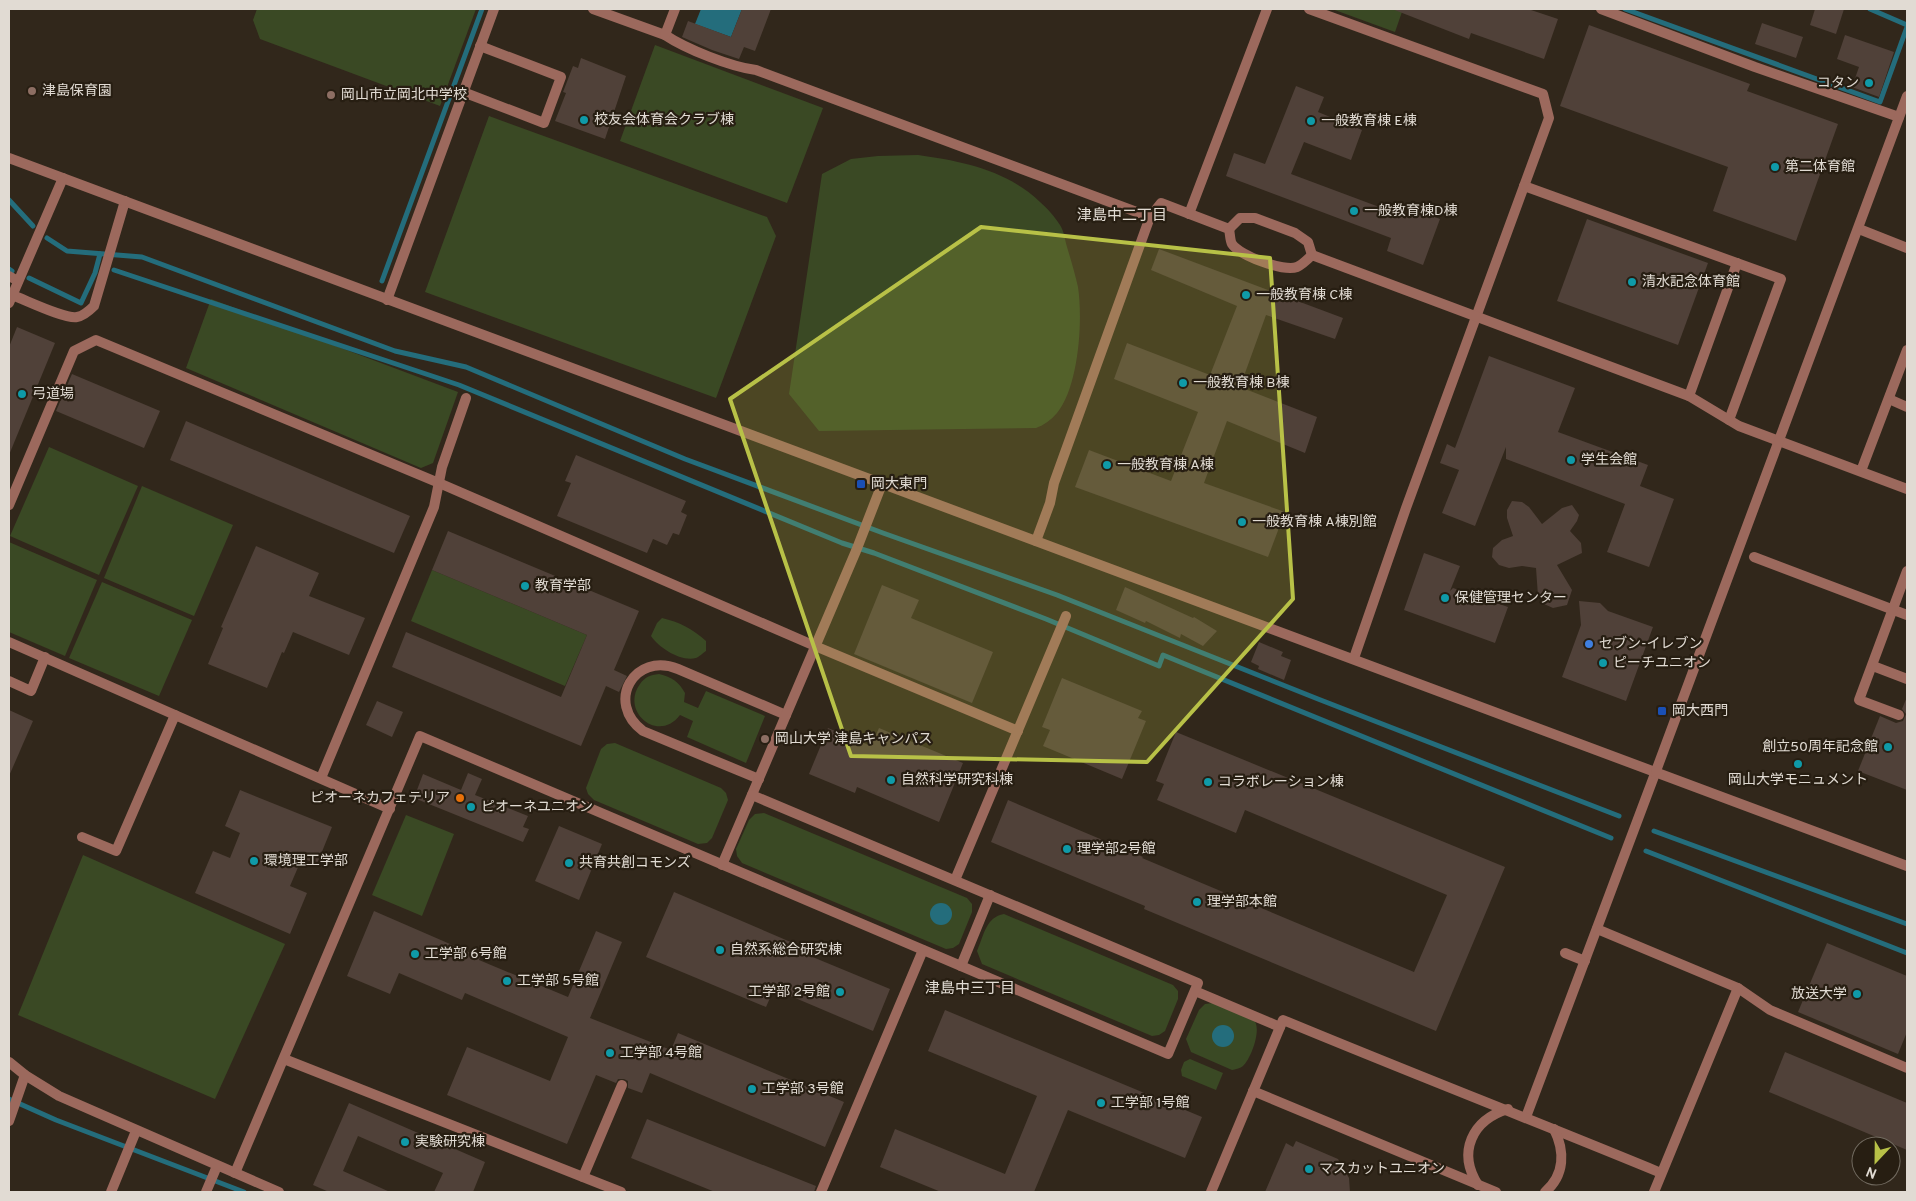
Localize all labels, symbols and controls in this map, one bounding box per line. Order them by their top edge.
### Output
place label: コタン [1817,75,1859,92]
marker: コタン [1863,77,1875,89]
place label: 津島保育園 [42,83,112,100]
marker: 津島保育園 [26,85,38,97]
place label: 岡山市立岡北中学校 [341,86,467,104]
marker: 岡山市立岡北中学校 [325,89,337,101]
place label: 校友会体育会クラブ棟 [594,111,734,129]
place label: 一般教育棟 E棟 [1321,112,1417,130]
marker: 校友会体育会クラブ棟 [578,114,590,126]
marker: 一般教育棟 E棟 [1305,115,1317,127]
place label: 第二体育館 [1785,158,1855,176]
marker: 第二体育館 [1769,161,1781,173]
place label: 一般教育棟D棟 [1364,202,1458,220]
marker: 一般教育棟D棟 [1348,205,1360,217]
district label: 津島中二丁目 [1077,207,1167,226]
place label: 清水記念体育館 [1642,274,1740,291]
marker: 清水記念体育館 [1626,276,1638,288]
place label: 一般教育棟 C棟 [1256,286,1352,304]
marker: 一般教育棟 C棟 [1240,289,1252,301]
place label: 一般教育棟 B棟 [1193,374,1289,392]
marker: 一般教育棟 B棟 [1177,377,1189,389]
place label: 弓道場 [32,386,74,403]
marker: 弓道場 [16,388,28,400]
place label: 学生会館 [1581,452,1637,469]
marker: 学生会館 [1565,454,1577,466]
place label: 一般教育棟 A棟 [1117,456,1214,474]
marker: 一般教育棟 A棟 [1101,459,1113,471]
place label: 岡大東門 [871,476,927,493]
marker: 岡大東門 [855,478,867,490]
place label: 一般教育棟 A棟別館 [1252,513,1377,531]
marker: 一般教育棟 A棟別館 [1236,516,1248,528]
place label: 教育学部 [535,578,591,595]
marker: 教育学部 [519,580,531,592]
place label: 保健管理センター [1455,589,1567,607]
marker: 保健管理センター [1439,592,1451,604]
place label: セブン-イレブン [1599,635,1703,653]
marker: セブン-イレブン [1583,638,1595,650]
place label: ピーチユニオン [1613,655,1711,672]
marker: ピーチユニオン [1597,657,1609,669]
place label: 岡大西門 [1672,703,1728,720]
marker: 岡大西門 [1656,705,1668,717]
place label: 岡山大学 津島キャンパス [775,731,932,748]
marker: 岡山大学 津島キャンパス [759,733,771,745]
place label: 創立50周年記念館 [1762,739,1878,756]
marker: 創立50周年記念館 [1882,741,1894,753]
marker: 岡山大学モニュメント [1792,758,1804,770]
place label: 自然科学研究科棟 [901,771,1013,789]
place label: 岡山大学モニュメント [1728,772,1868,789]
place label: コラボレーション棟 [1218,773,1344,791]
marker: 自然科学研究科棟 [885,774,897,786]
marker: コラボレーション棟 [1202,776,1214,788]
place label: ピオーネカフェテリア [310,790,450,807]
marker: ピオーネカフェテリア [454,792,466,804]
place label: ピオーネユニオン [481,799,593,816]
marker: ピオーネユニオン [465,801,477,813]
place label: 理学部2号館 [1077,841,1156,858]
marker: 理学部2号館 [1061,843,1073,855]
place label: 環境理工学部 [264,853,348,870]
place label: 共育共創コモンズ [579,854,691,872]
marker: 環境理工学部 [248,855,260,867]
marker: 共育共創コモンズ [563,857,575,869]
place label: 理学部本館 [1207,894,1277,911]
marker: 理学部本館 [1191,896,1203,908]
place label: 自然系総合研究棟 [730,941,842,959]
marker: 自然系総合研究棟 [714,944,726,956]
place label: 工学部 6号館 [425,946,507,963]
marker: 工学部 6号館 [409,948,421,960]
place label: 工学部 5号館 [517,973,599,990]
marker: 工学部 5号館 [501,975,513,987]
district label: 津島中三丁目 [925,980,1015,999]
place label: 工学部 2号館 [748,984,830,1001]
place label: 放送大学 [1791,985,1847,1003]
marker: 工学部 2号館 [834,986,846,998]
marker: 放送大学 [1851,988,1863,1000]
place label: 工学部 4号館 [620,1045,702,1062]
marker: 工学部 4号館 [604,1047,616,1059]
place label: 工学部 3号館 [762,1081,844,1098]
marker: 工学部 3号館 [746,1083,758,1095]
place label: 工学部 1号館 [1111,1095,1190,1112]
marker: 工学部 1号館 [1095,1097,1107,1109]
place label: 実験研究棟 [415,1133,485,1151]
marker: 実験研究棟 [399,1136,411,1148]
north arrow [1851,1136,1901,1186]
place label: マスカットユニオン [1319,1161,1445,1178]
text: N [1864,1162,1880,1181]
marker: マスカットユニオン [1303,1163,1315,1175]

